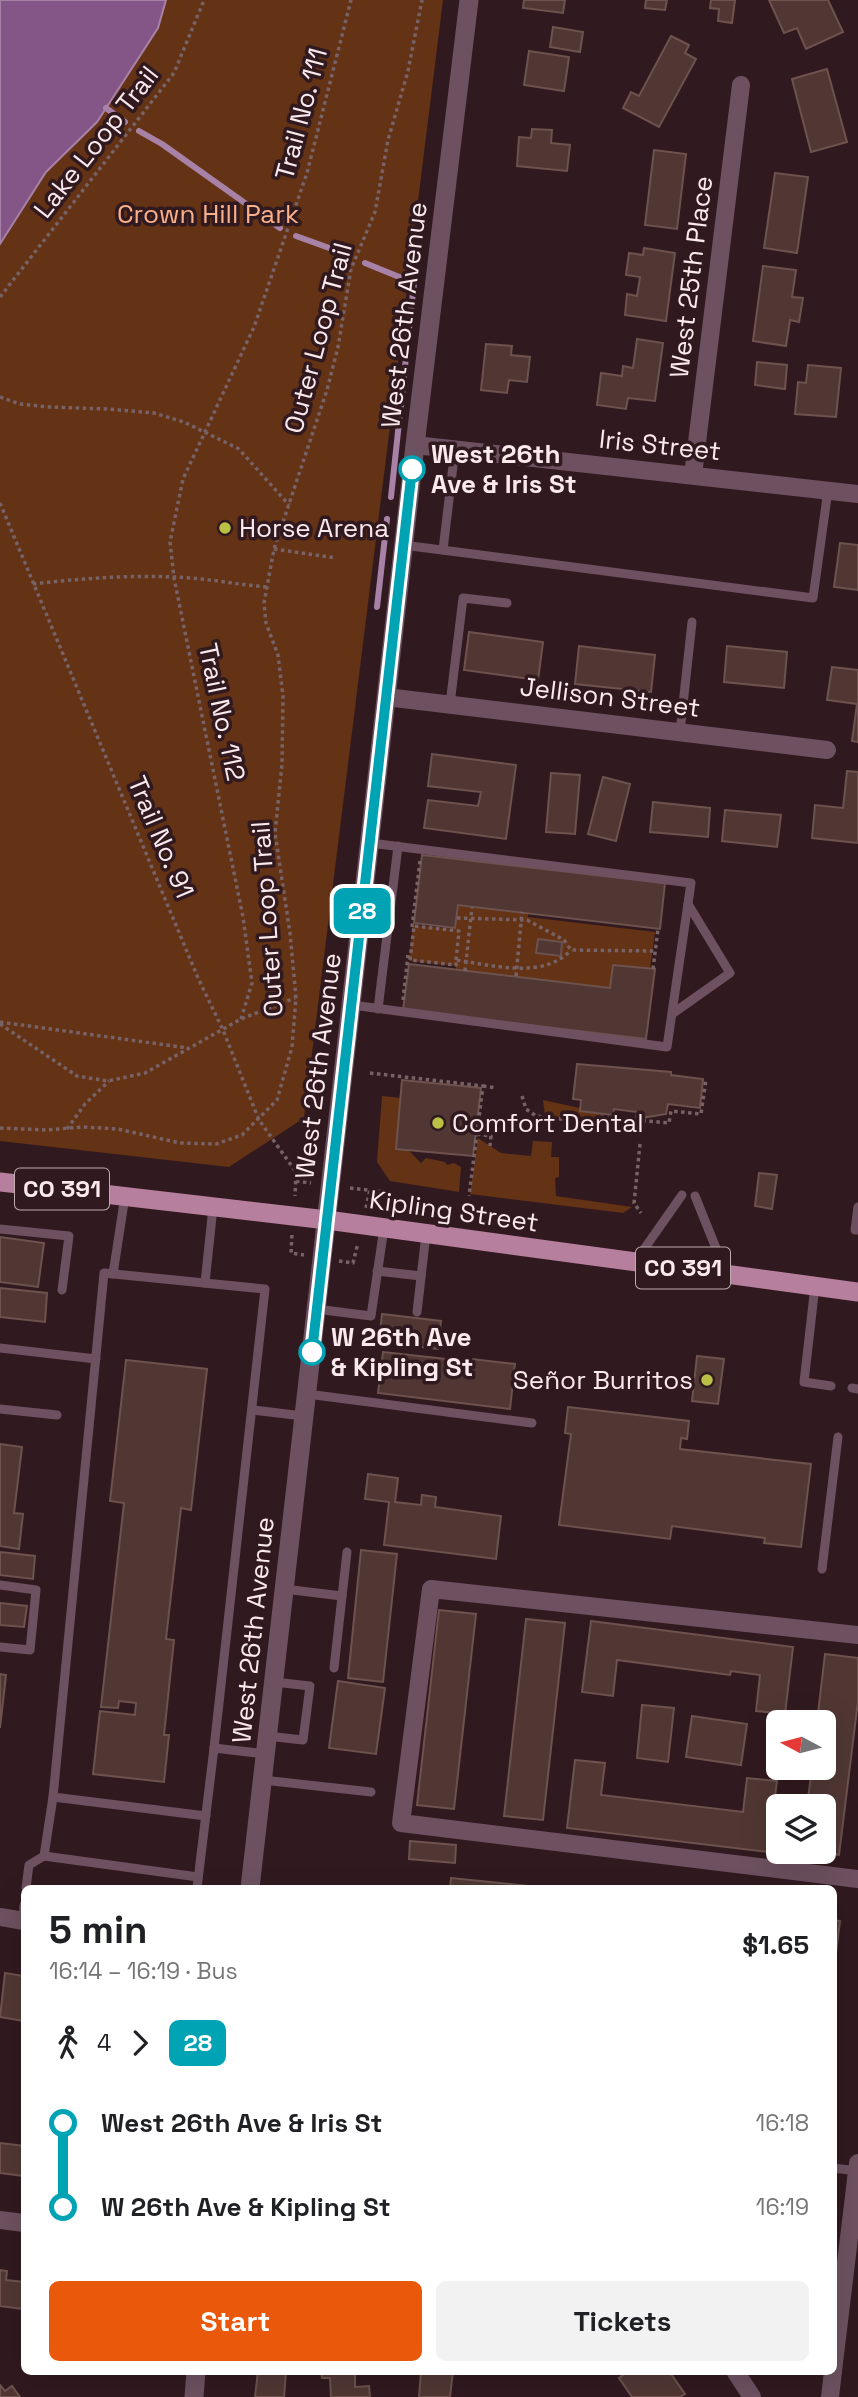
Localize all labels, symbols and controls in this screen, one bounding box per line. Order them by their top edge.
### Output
street label: Trail No. 111 [267,44,335,184]
street label: Lake Loop Trail [26,59,166,225]
street label: West 25th Place [662,174,720,380]
park label: Crown Hill Park [117,197,299,231]
street label: West 26th Avenue [373,200,435,430]
street label: Outer Loop Trail [276,239,360,437]
street label: Iris Street [597,422,723,468]
place label: West 26th Ave & Iris St [431,437,577,501]
marker: West 26th Ave & Iris St [399,456,425,482]
place label: Horse Arena [239,511,389,545]
marker: Horse Arena [217,520,233,536]
street label: Trail No. 112 [191,640,253,784]
street label: Jellison Street [518,669,702,725]
street label: Trail No. 91 [120,771,202,903]
street label: Outer Loop Trail [243,820,291,1018]
line badge: 28 [330,888,394,934]
text: 28 [348,895,376,926]
street label: West 26th Avenue [287,951,349,1181]
place label: Comfort Dental [452,1106,644,1140]
marker: Comfort Dental [430,1115,446,1131]
road number: CO 391 [15,1168,109,1210]
street label: Kipling Street [367,1182,541,1240]
road number: CO 391 [636,1248,730,1288]
place label: W 26th Ave & Kipling St [331,1320,473,1384]
marker: W 26th Ave & Kipling St [299,1339,325,1365]
place label: Señor Burritos [513,1363,693,1397]
marker: Señor Burritos [699,1372,715,1388]
street label: West 26th Avenue [224,1515,282,1745]
north arrow [766,1710,836,1780]
map controls [766,1710,836,1864]
button: layers [766,1794,836,1864]
text: 5 min [49,1906,147,1954]
text: $1.65 [742,1928,809,1962]
text: 16:14 – 16:19 · Bus [49,1956,238,1986]
icon: walk [49,2024,87,2062]
icon: forward [121,2024,159,2062]
text: 28 [183,2027,212,2058]
text: 4 [97,2028,111,2058]
text: West 26th Ave & Iris St [101,2106,382,2140]
text: 16:18 [756,2108,809,2138]
text: W 26th Ave & Kipling St [101,2190,391,2224]
text: 16:19 [756,2192,809,2222]
button: Start [49,2281,422,2361]
button: Tickets [436,2281,809,2361]

